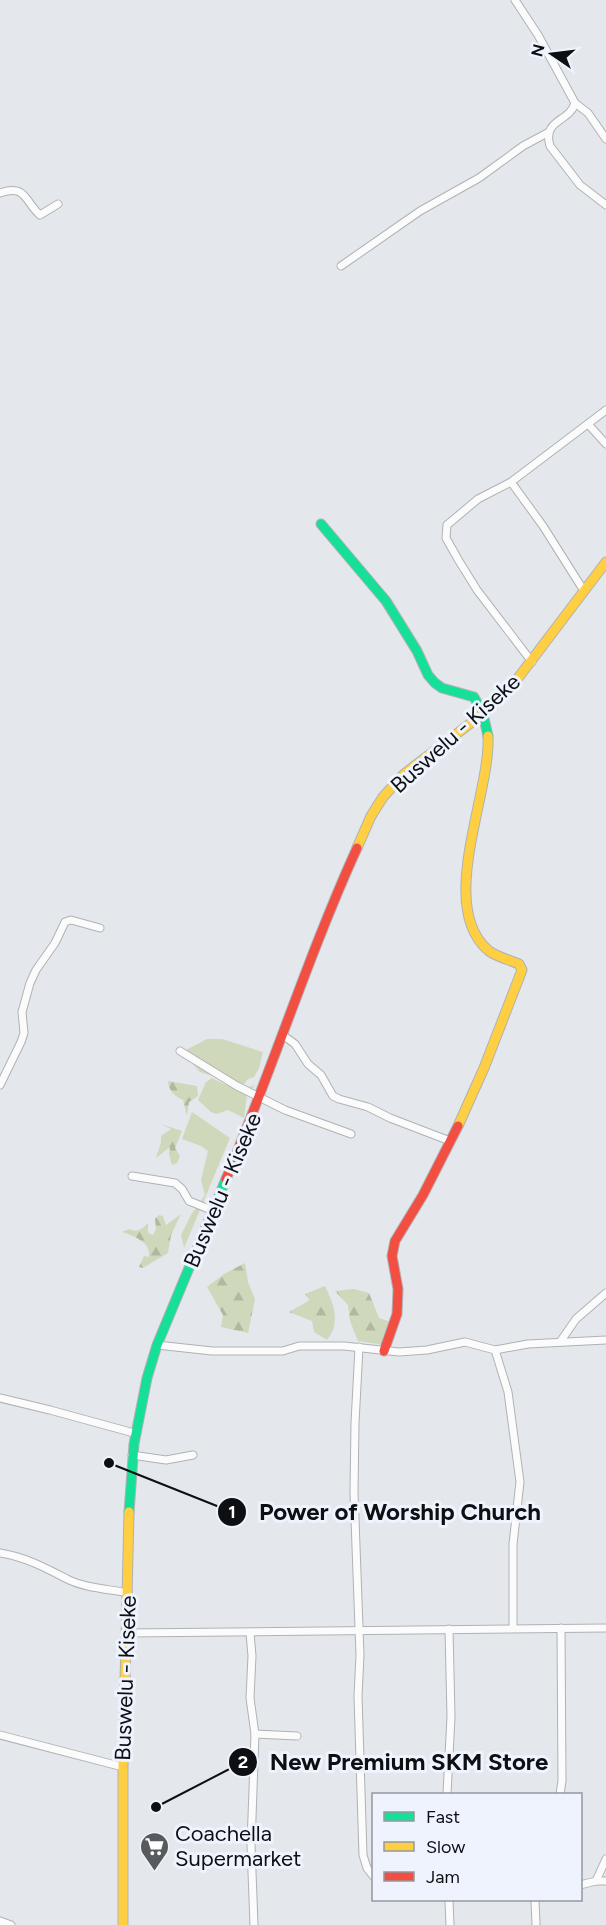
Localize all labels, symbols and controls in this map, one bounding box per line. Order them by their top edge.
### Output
north arrow [522,24,582,84]
text: N [527,42,549,59]
street label: Buswelu - Kiseke [385,668,526,799]
street label: Buswelu - Kiseke [178,1109,267,1272]
callout: Power of Worship Church [217,1491,553,1533]
text: Power of Worship Church [259,1497,541,1526]
text: 1 [228,1501,236,1523]
street label: Buswelu - Kiseke [109,1595,142,1761]
callout: New Premium SKM Store [228,1741,560,1783]
text: New Premium SKM Store [270,1747,548,1776]
text: 2 [238,1751,248,1773]
legend [372,1793,582,1901]
text: Fast [426,1806,460,1828]
place label: Coachella Supermarket [175,1820,301,1872]
supermarket icon: Coachella Supermarket [138,1830,170,1872]
text: Slow [426,1836,465,1858]
text: Jam [426,1866,460,1888]

